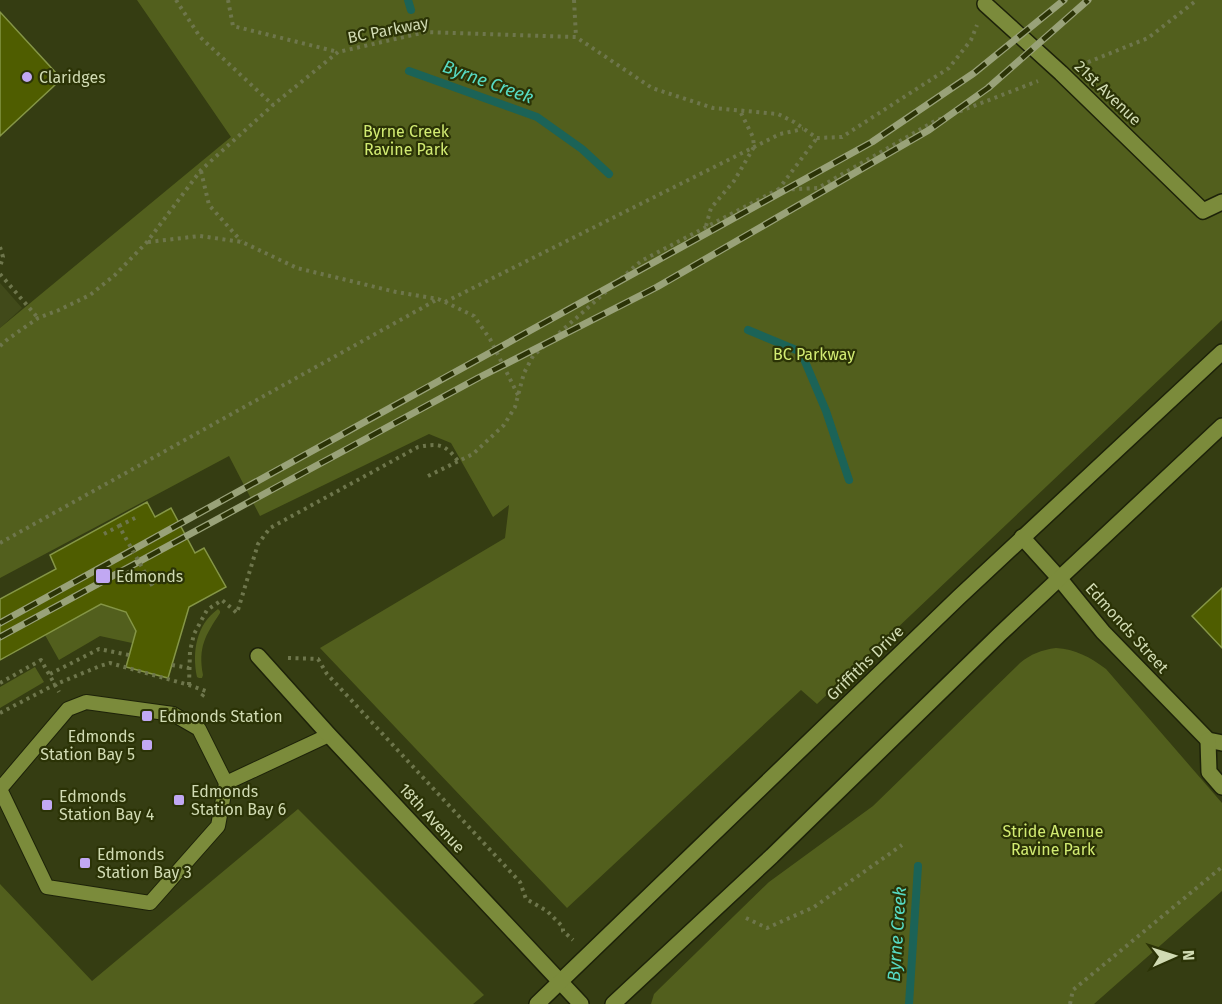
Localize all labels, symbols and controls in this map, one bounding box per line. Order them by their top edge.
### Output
street label: BC Parkway [346,13,430,47]
water label: Byrne Creek [439,55,537,109]
street label: 21st Avenue [1071,57,1145,129]
place label: Claridges [39,68,106,87]
marker: Claridges [20,70,34,84]
park label: Byrne Creek Ravine Park [363,122,450,159]
park label: BC Parkway [773,345,855,364]
marker: Edmonds [94,567,112,585]
place label: Edmonds [116,567,183,586]
street label: Edmonds Street [1081,579,1173,677]
street label: Griffiths Drive [823,622,907,704]
place label: Edmonds Station [159,707,283,726]
marker: Edmonds Station [140,709,154,723]
place label: Edmonds Station Bay 5 [40,727,135,764]
marker: Edmonds Station Bay 5 [140,738,154,752]
street label: 18th Avenue [395,779,469,857]
place label: Edmonds Station Bay 6 [191,782,286,819]
place label: Edmonds Station Bay 4 [59,787,155,824]
marker: Edmonds Station Bay 6 [172,793,186,807]
marker: Edmonds Station Bay 4 [40,798,54,812]
park label: Stride Avenue Ravine Park [1003,822,1103,859]
place label: Edmonds Station Bay 3 [97,845,192,882]
marker: Edmonds Station Bay 3 [78,856,92,870]
water label: Byrne Creek [883,886,911,982]
north arrow [1144,926,1204,986]
text: N [1179,949,1198,961]

